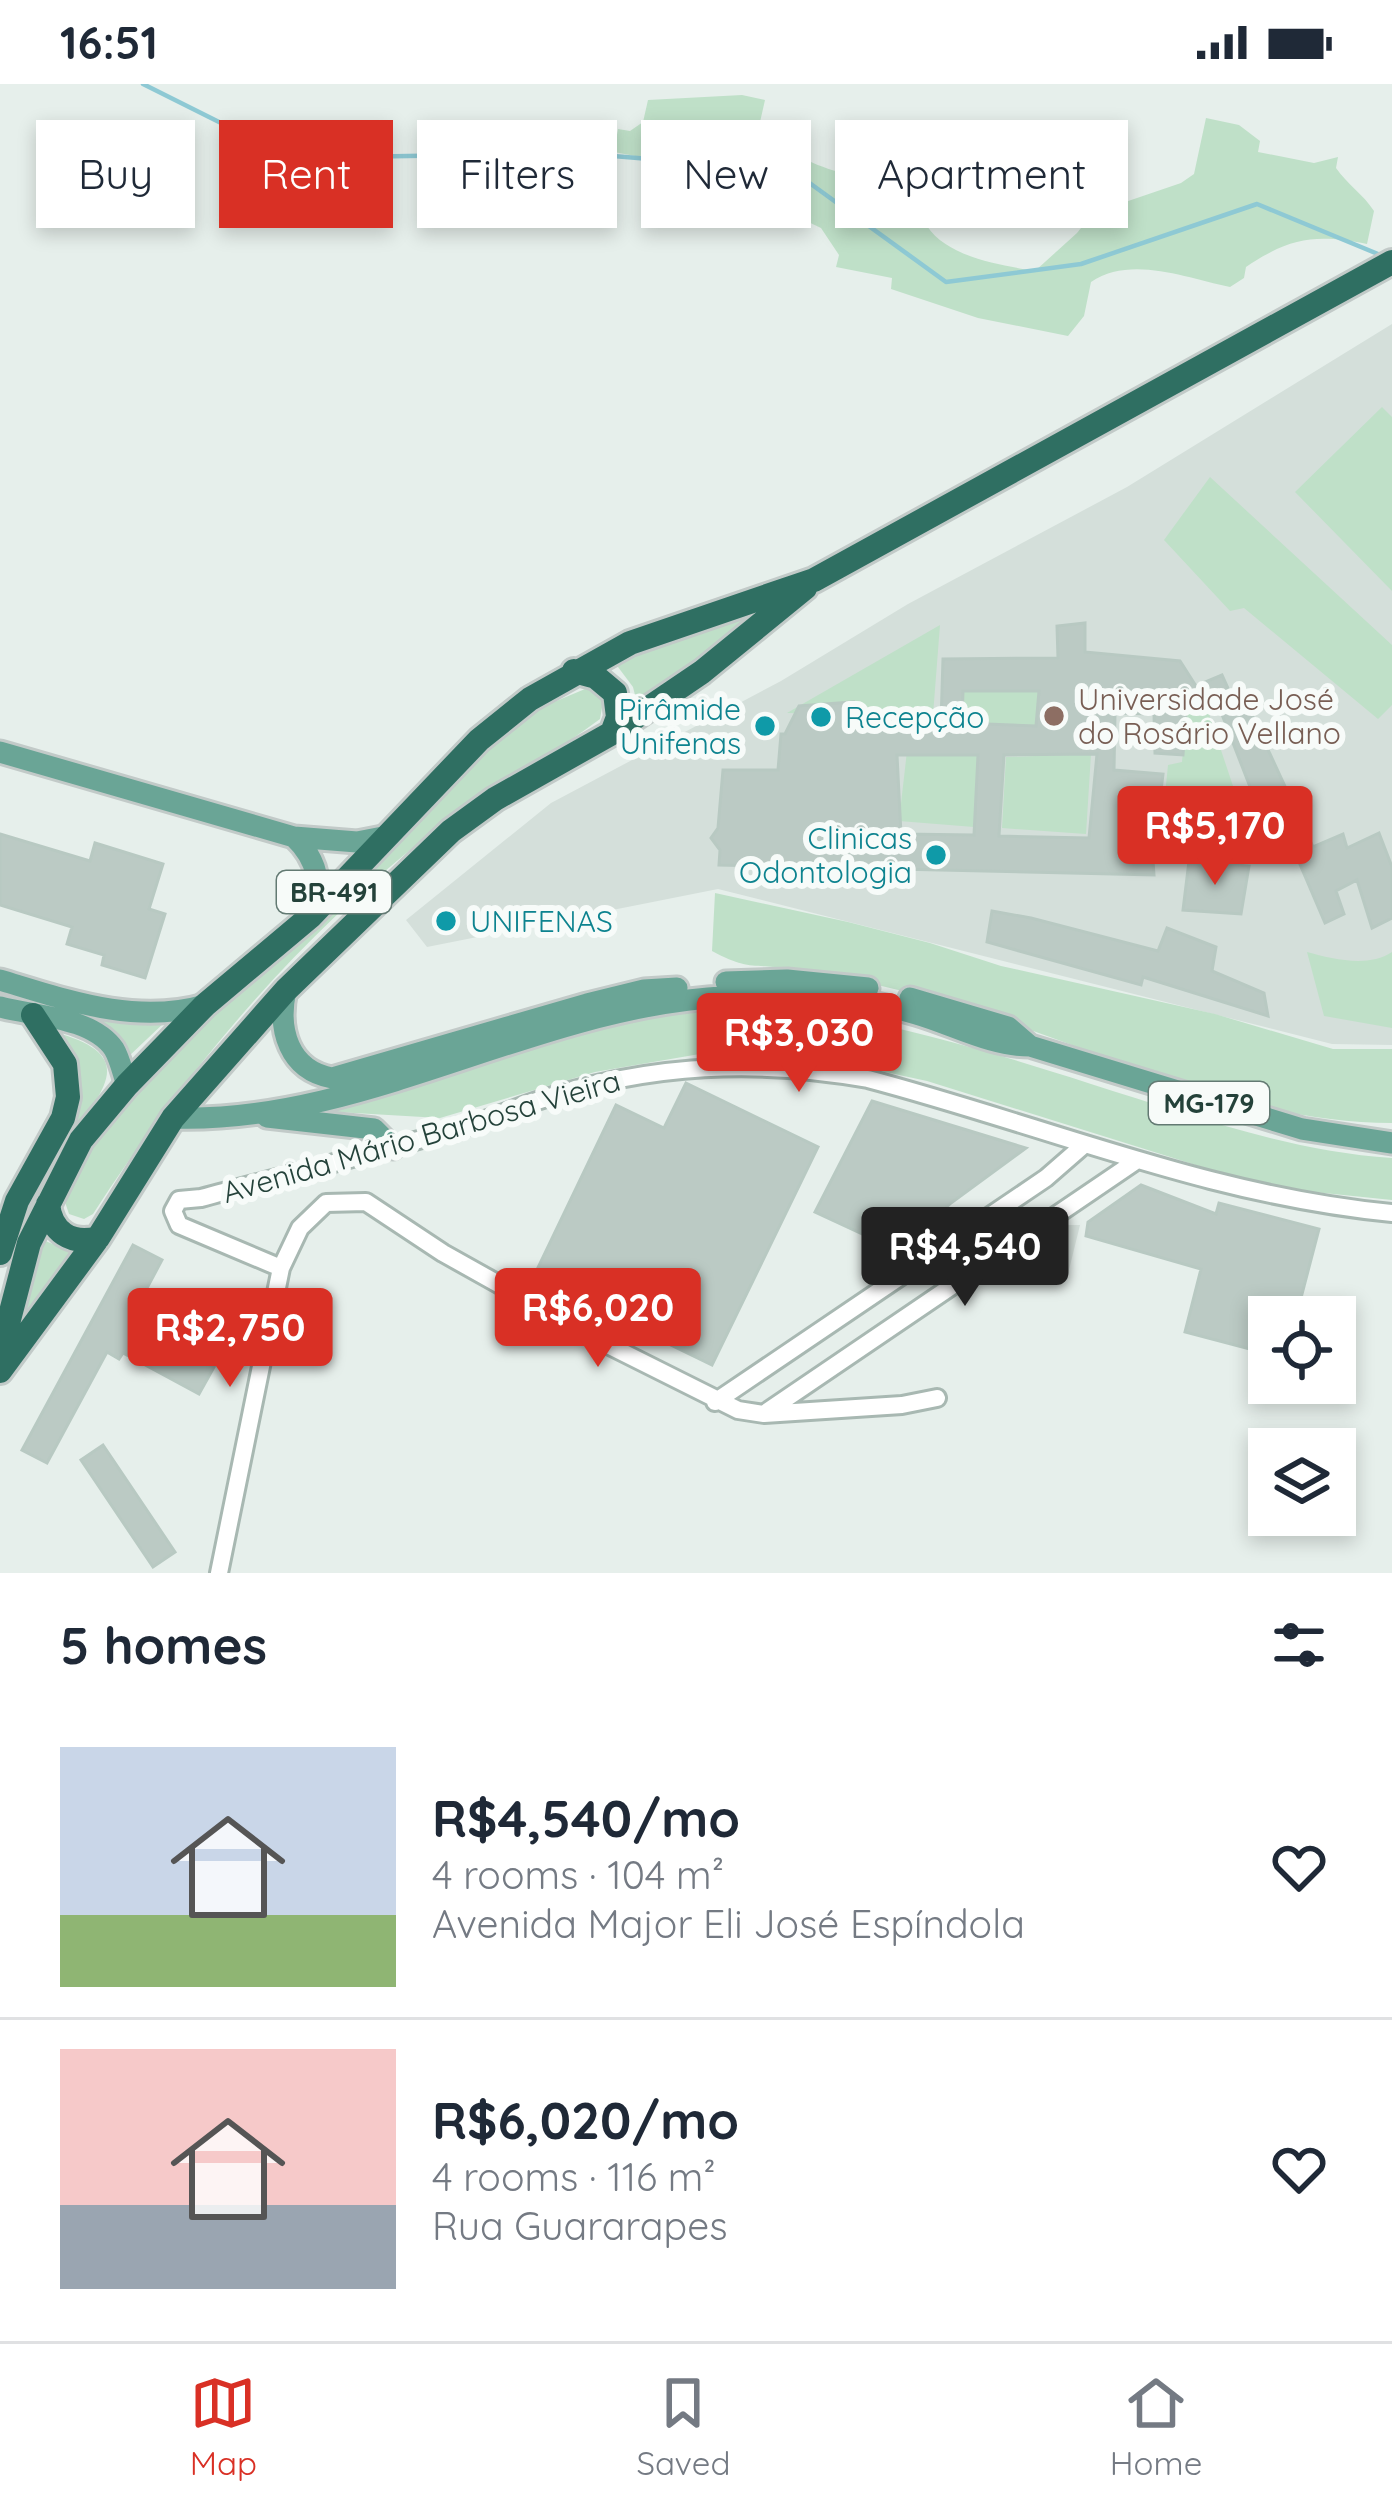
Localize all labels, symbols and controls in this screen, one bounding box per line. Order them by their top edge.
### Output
text: 16:51 [60,14,158,70]
chip: Buy [36,120,195,228]
chip: Rent [219,120,393,228]
chip: Filters [417,120,617,228]
chip: New [641,120,811,228]
chip: Apartment [835,120,1128,228]
place label: Universidade José do Rosário Vellano [1078,680,1341,752]
place label: Pirâmide Unifenas [618,690,741,762]
place label: Recepção [845,698,984,736]
marker: Universidade José do Rosário Vellano [1041,703,1067,729]
marker: Recepção [808,704,834,730]
marker: Pirâmide Unifenas [752,713,778,739]
pin: R$5,170 [1104,786,1326,888]
text: R$5,170 [1144,800,1286,849]
place label: Clinicas Odontologia [739,819,912,891]
marker: Clinicas Odontologia [923,842,949,868]
road number: BR-491 [277,871,391,913]
place label: UNIFENAS [470,902,613,940]
marker: UNIFENAS [433,908,459,934]
pin: R$3,030 [688,993,910,1095]
text: R$3,030 [724,1007,874,1056]
street label: Avenida Mário Barbosa Vieira [218,1061,624,1211]
road number: MG-179 [1149,1082,1269,1124]
pin: R$4,540 [854,1207,1076,1309]
text: R$4,540 [888,1221,1042,1270]
pin: R$6,020 [487,1268,709,1370]
text: R$6,020 [522,1282,674,1331]
pin: R$2,750 [119,1288,341,1390]
map controls [1248,1296,1356,1536]
button: locate [1248,1296,1356,1404]
text: R$2,750 [155,1302,305,1351]
button: layers [1248,1428,1356,1536]
icon: filters [1266,1612,1332,1678]
text: 5 homes [60,1613,267,1677]
text: R$4,540/mo [432,1786,740,1850]
icon: home [156,1795,300,1939]
icon: heart [1266,1834,1332,1900]
text: 4 rooms · 104 m² [432,1850,724,1899]
text: Avenida Major Eli José Espíndola [432,1899,1025,1948]
text: R$6,020/mo [432,2088,739,2152]
icon: home [156,2097,300,2241]
icon: heart [1266,2136,1332,2202]
text: 4 rooms · 116 m² [432,2152,716,2201]
text: Rua Guararapes [432,2201,727,2250]
tab: Map [190,2370,257,2483]
tab: Saved [636,2370,730,2483]
tab: Home [1110,2370,1202,2483]

